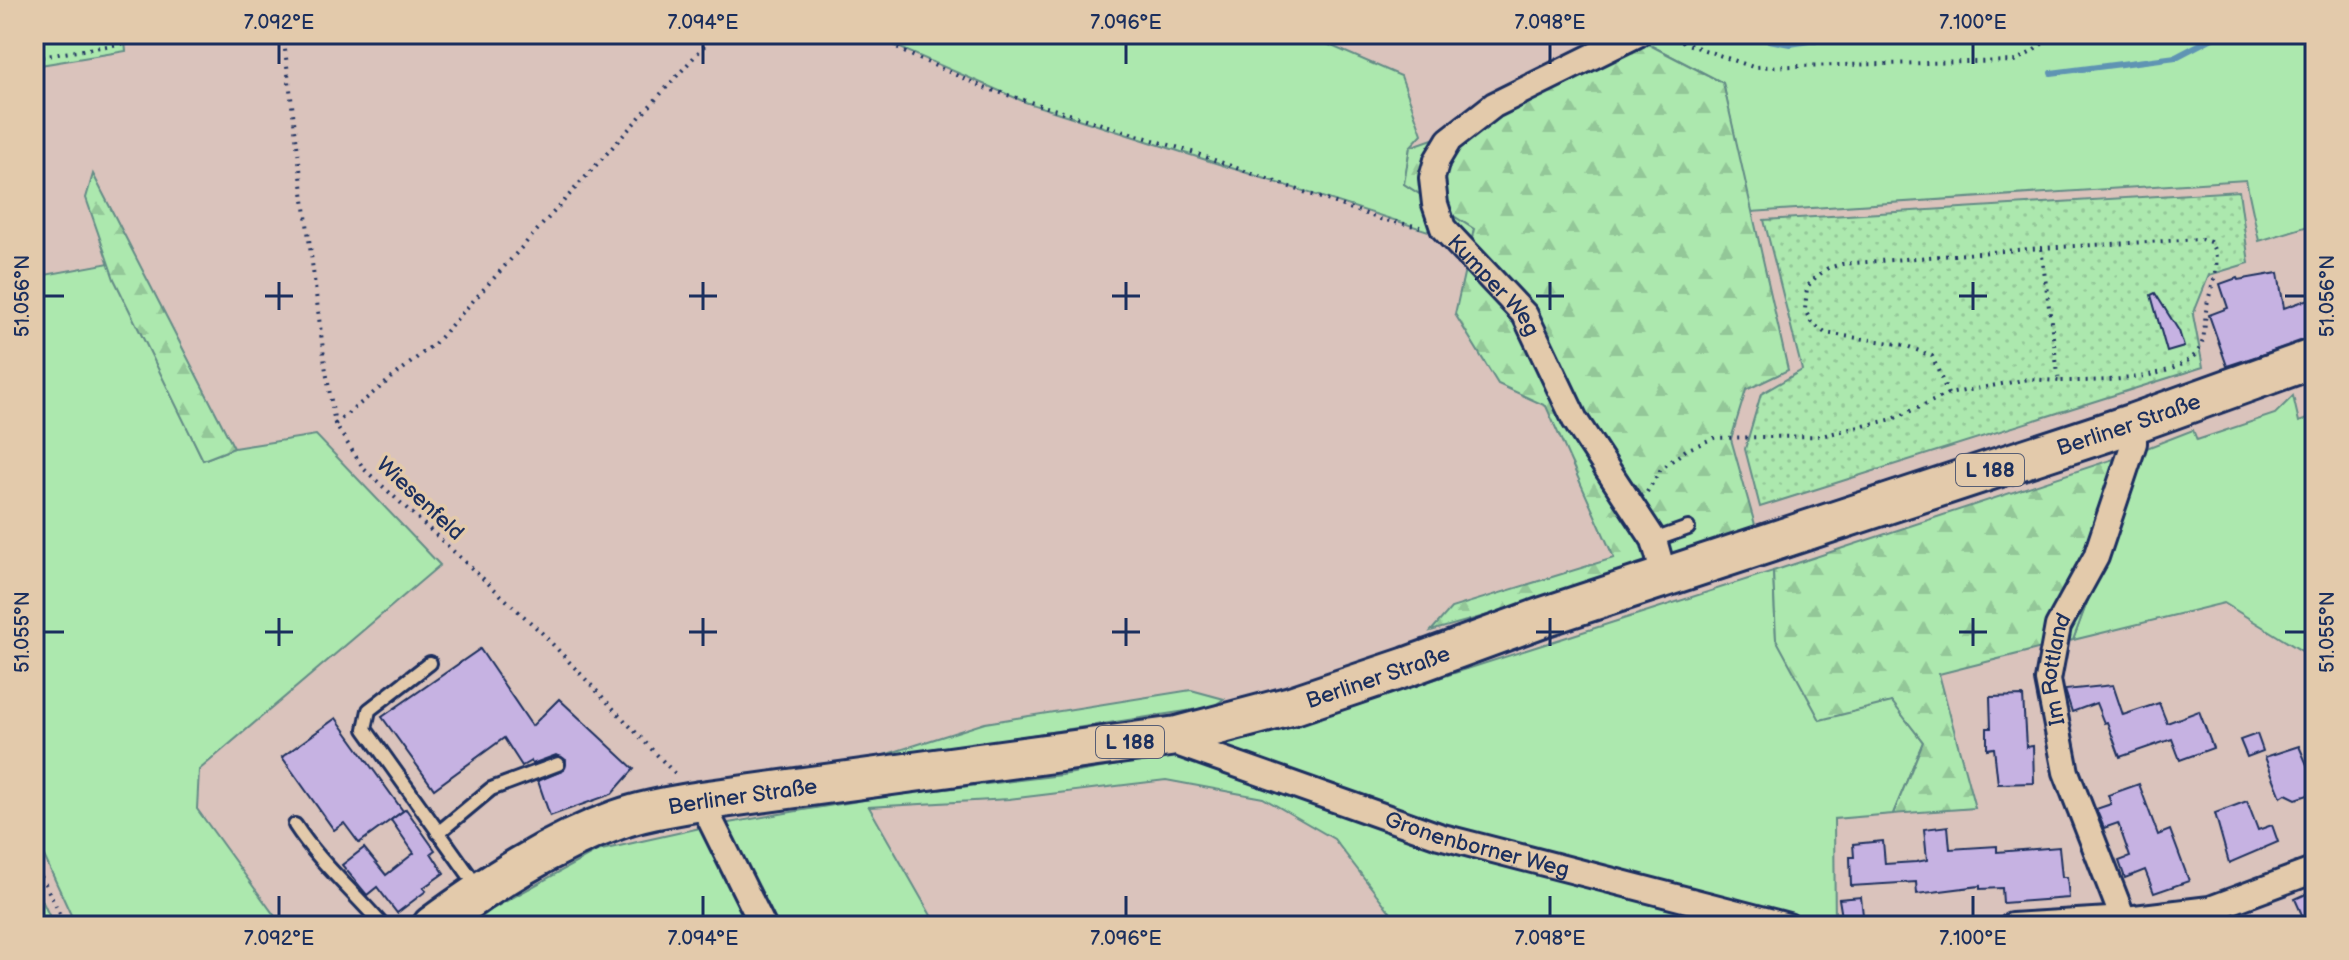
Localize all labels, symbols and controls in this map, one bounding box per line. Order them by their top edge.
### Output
text: 7.092°E [244,11,314,35]
text: 7.094°E [668,11,738,35]
text: 7.096°E [1090,11,1162,35]
text: 7.098°E [1514,11,1586,35]
text: 7.100°E [1939,11,2007,35]
street label: Kumper Weg [1441,229,1545,341]
text: 51.056°N [11,255,35,337]
text: 51.056°N [2316,255,2340,337]
street label: Berliner Straße [2053,388,2204,463]
street label: Wiesenfeld [370,452,469,547]
road number: L 188 [1956,454,2024,486]
text: 51.055°N [11,591,35,673]
text: 51.055°N [2316,591,2340,673]
street label: Im Rottland [2036,608,2078,728]
street label: Berliner Straße [1303,640,1454,715]
road number: L 188 [1096,726,1164,758]
street label: Berliner Straße [666,773,819,822]
street label: Gronenborner Weg [1381,806,1572,884]
text: 7.092°E [244,927,314,951]
text: 7.094°E [668,927,738,951]
text: 7.096°E [1090,927,1162,951]
text: 7.098°E [1514,927,1586,951]
text: 7.100°E [1939,927,2007,951]

